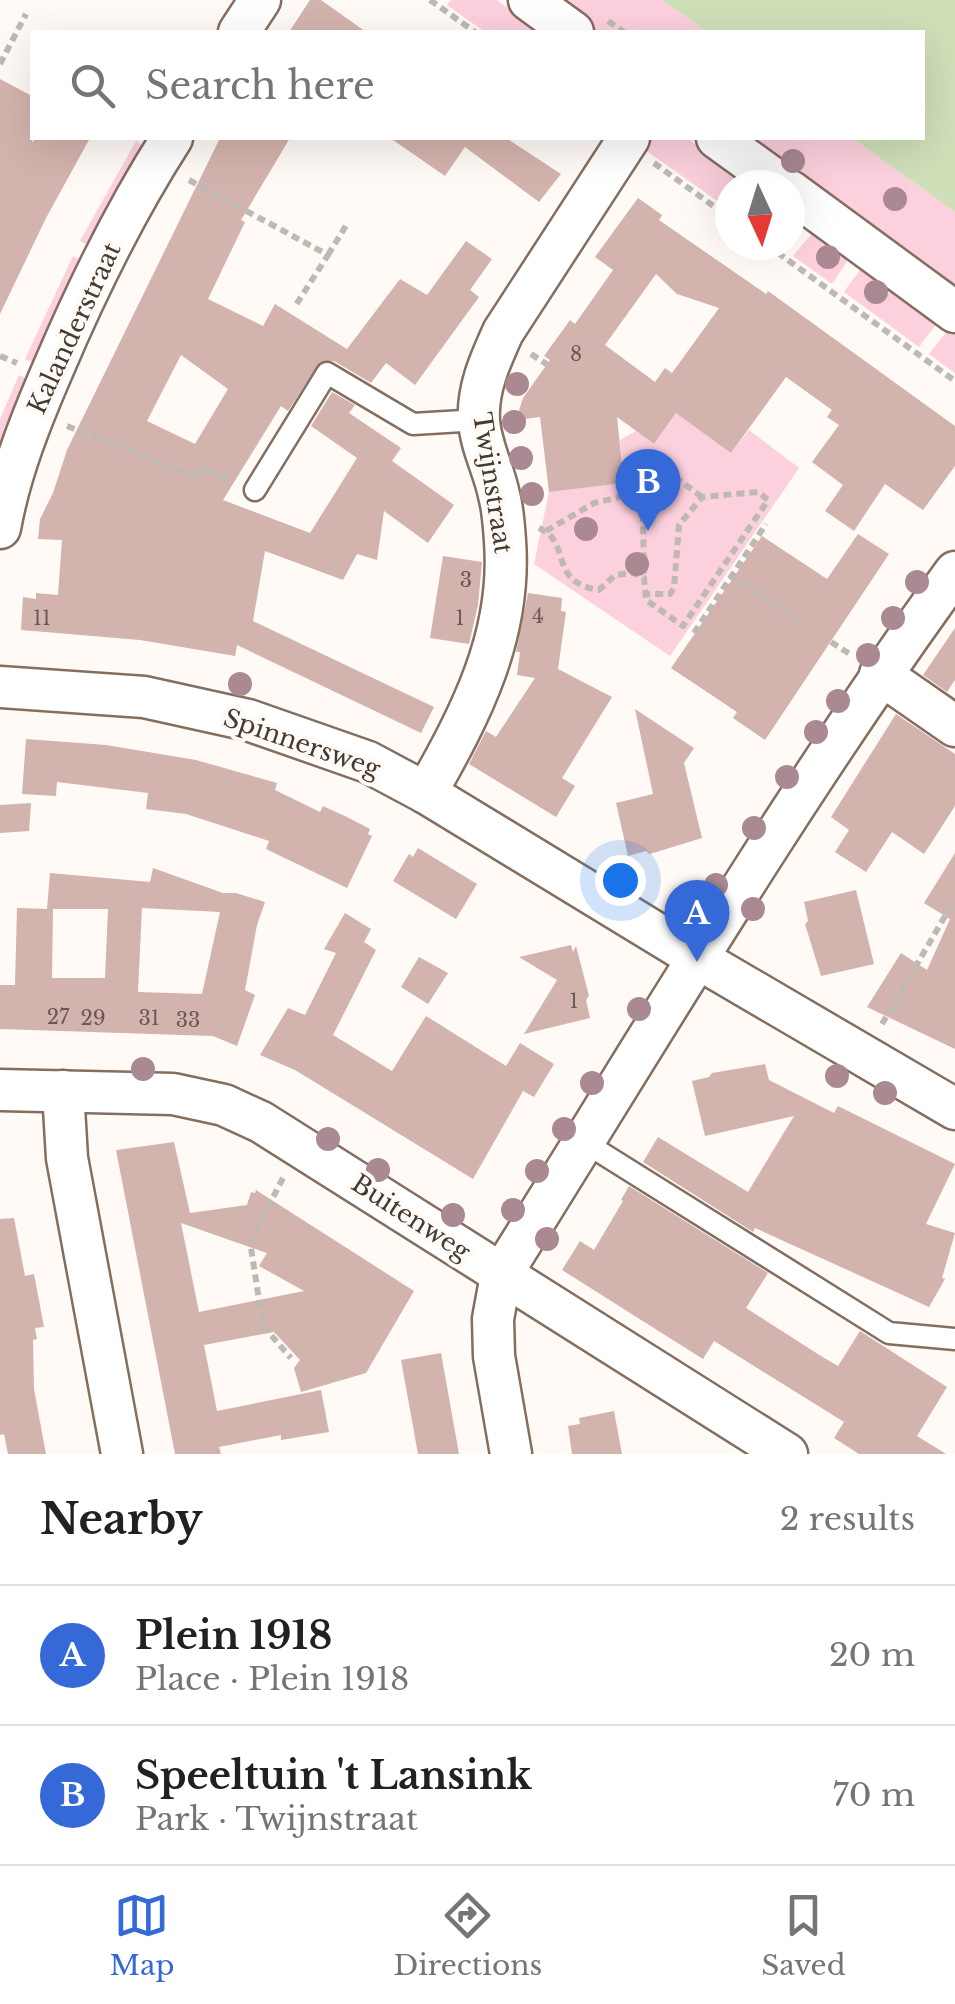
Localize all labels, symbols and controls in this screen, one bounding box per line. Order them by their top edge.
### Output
search box [30,30,925,140]
icon: search [65,58,120,113]
text: Search here [145,62,375,109]
north arrow [715,170,805,260]
street label: Kalanderstraat [21,237,128,419]
house number: 8 [570,342,582,366]
street label: Twijnstraat [466,410,519,557]
pin: B [616,448,680,531]
house number: 3 [460,568,472,592]
house number: 4 [532,604,544,628]
house number: 11 [33,606,51,630]
house number: 1 [456,606,464,630]
street label: Spinnersweg [219,702,385,785]
your location [595,855,646,906]
pin: A [664,880,730,962]
house number: 1 [570,989,578,1013]
house number: 27 [47,1005,70,1029]
house number: 29 [80,1006,106,1030]
house number: 31 [138,1006,160,1030]
house number: 33 [176,1008,200,1032]
street label: Buitenweg [346,1168,477,1268]
text: Nearby [40,1493,203,1545]
text: 2 results [780,1499,915,1539]
text: Plein 1918 [135,1612,332,1659]
text: A [60,1635,85,1675]
text: 20 m [829,1635,915,1675]
text: Place · Plein 1918 [135,1659,409,1699]
text: Speeltuin 't Lansink [135,1752,532,1799]
text: B [60,1775,85,1815]
text: 70 m [833,1775,915,1815]
text: Park · Twijnstraat [135,1799,418,1839]
tab: Map [109,1888,174,1983]
tab: Directions [393,1888,542,1983]
tab: Saved [761,1888,846,1983]

